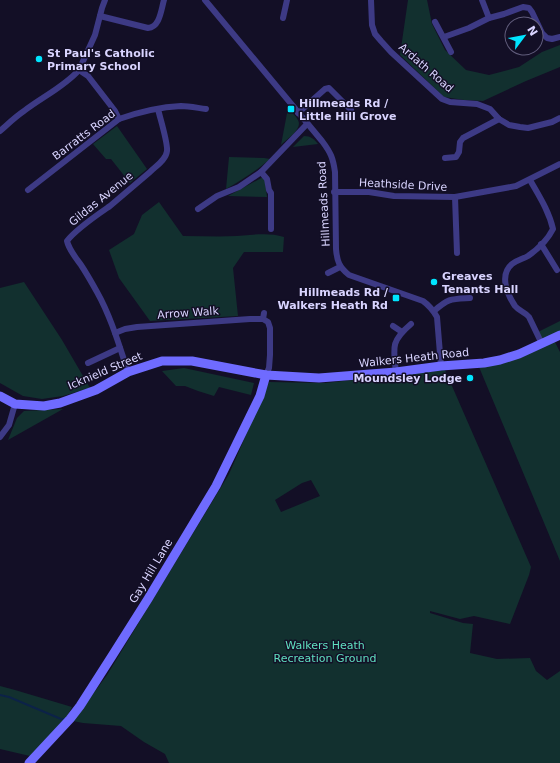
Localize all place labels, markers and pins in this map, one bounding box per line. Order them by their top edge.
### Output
place label: St Paul's Catholic Primary School [47,47,155,73]
marker: St Paul's Catholic Primary School [34,54,44,64]
place label: Hillmeads Rd / Little Hill Grove [299,97,396,123]
marker: Hillmeads Rd / Little Hill Grove [286,104,296,114]
place label: Greaves Tenants Hall [442,270,518,296]
marker: Greaves Tenants Hall [429,277,439,287]
place label: Hillmeads Rd / Walkers Heath Rd [277,286,389,312]
marker: Hillmeads Rd / Walkers Heath Rd [391,293,401,303]
place label: Moundsley Lodge [353,372,462,385]
marker: Moundsley Lodge [465,373,475,383]

